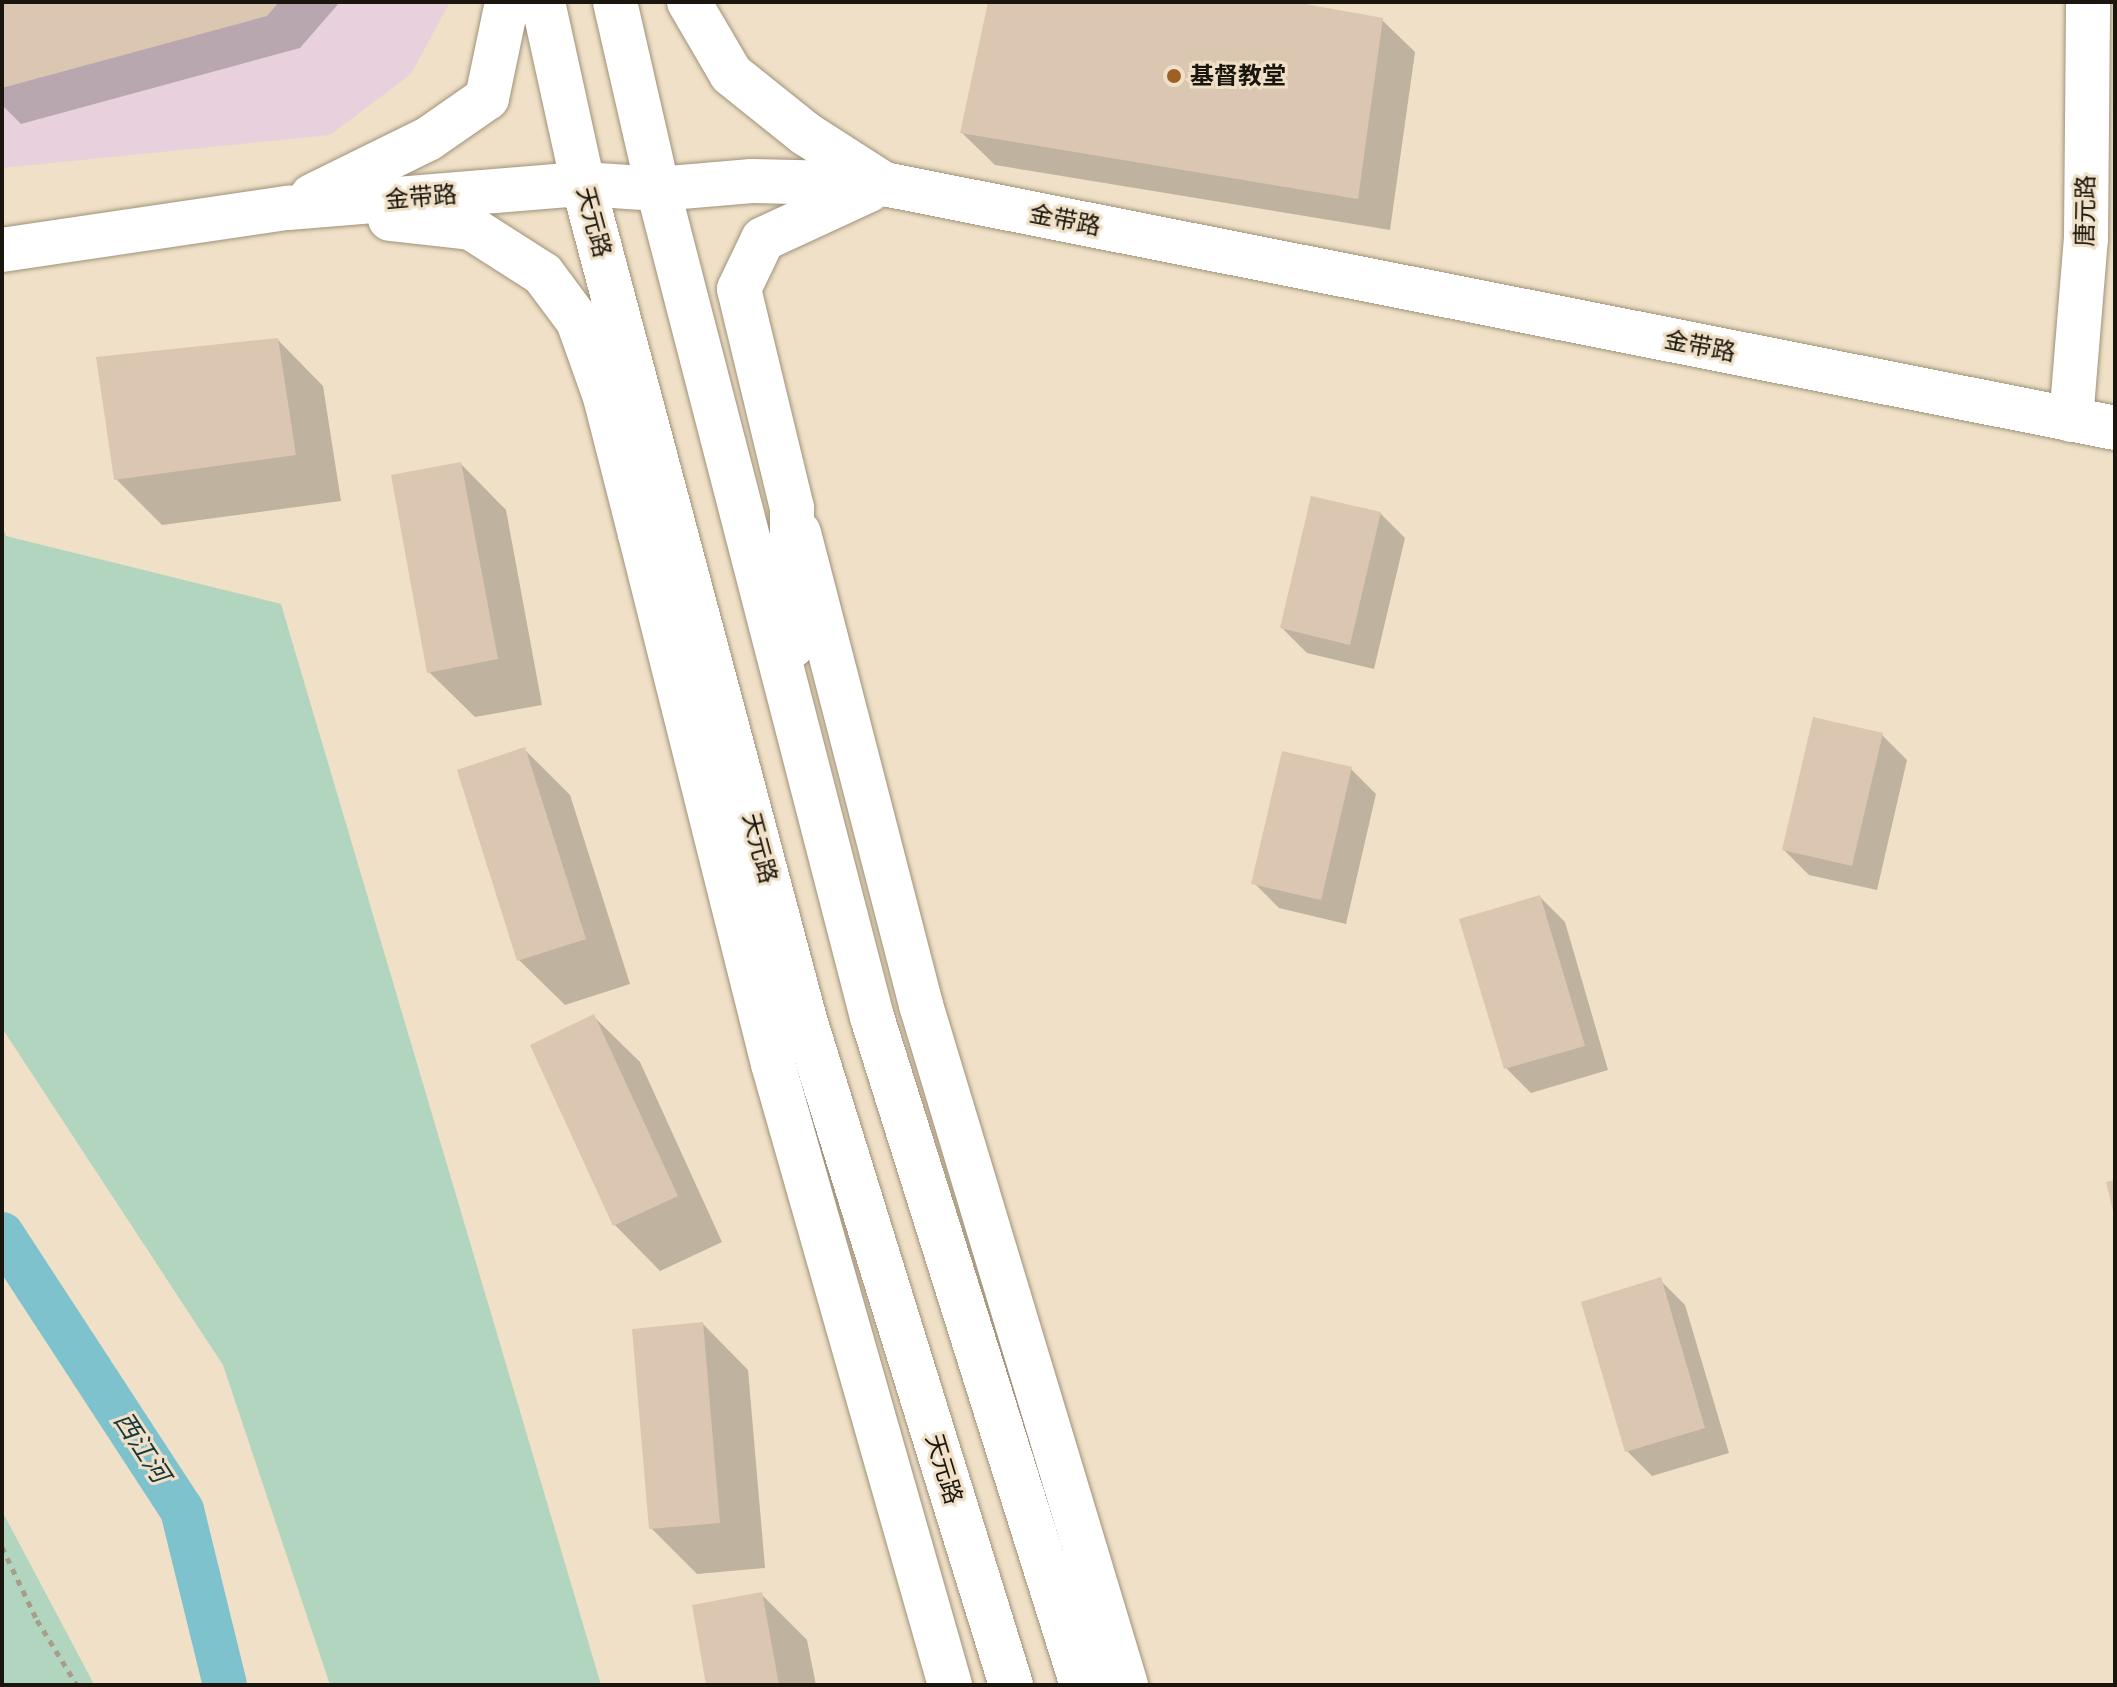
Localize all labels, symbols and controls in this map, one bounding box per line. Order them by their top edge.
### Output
place label: 基督教堂 [1190,62,1286,90]
marker: 基督教堂 [1165,67,1183,85]
street label: 唐元路 [2070,175,2100,247]
street label: 金带路 [384,180,458,214]
street label: 天元路 [571,183,617,261]
street label: 金带路 [1027,199,1103,241]
street label: 金带路 [1662,325,1738,367]
street label: 天元路 [737,809,783,887]
water label: 西江河 [108,1406,176,1488]
street label: 天元路 [920,1430,968,1508]

